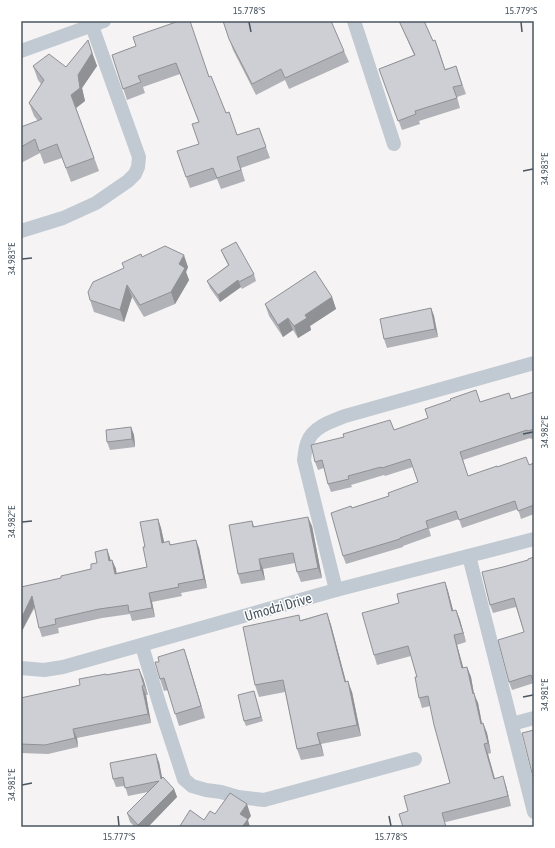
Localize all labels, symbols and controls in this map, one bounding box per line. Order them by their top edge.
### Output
text: 15.778°S [233,5,265,16]
text: 15.779°S [505,5,537,16]
text: 34.983°E [539,152,550,185]
text: 34.983°E [6,242,17,275]
text: 34.982°E [539,415,550,448]
text: 34.982°E [6,505,17,538]
street label: Umodzi Drive [243,590,313,624]
text: 34.981°E [539,678,550,711]
text: 34.981°E [6,768,17,801]
text: 15.777°S [103,831,135,842]
text: 15.778°S [375,831,407,842]

